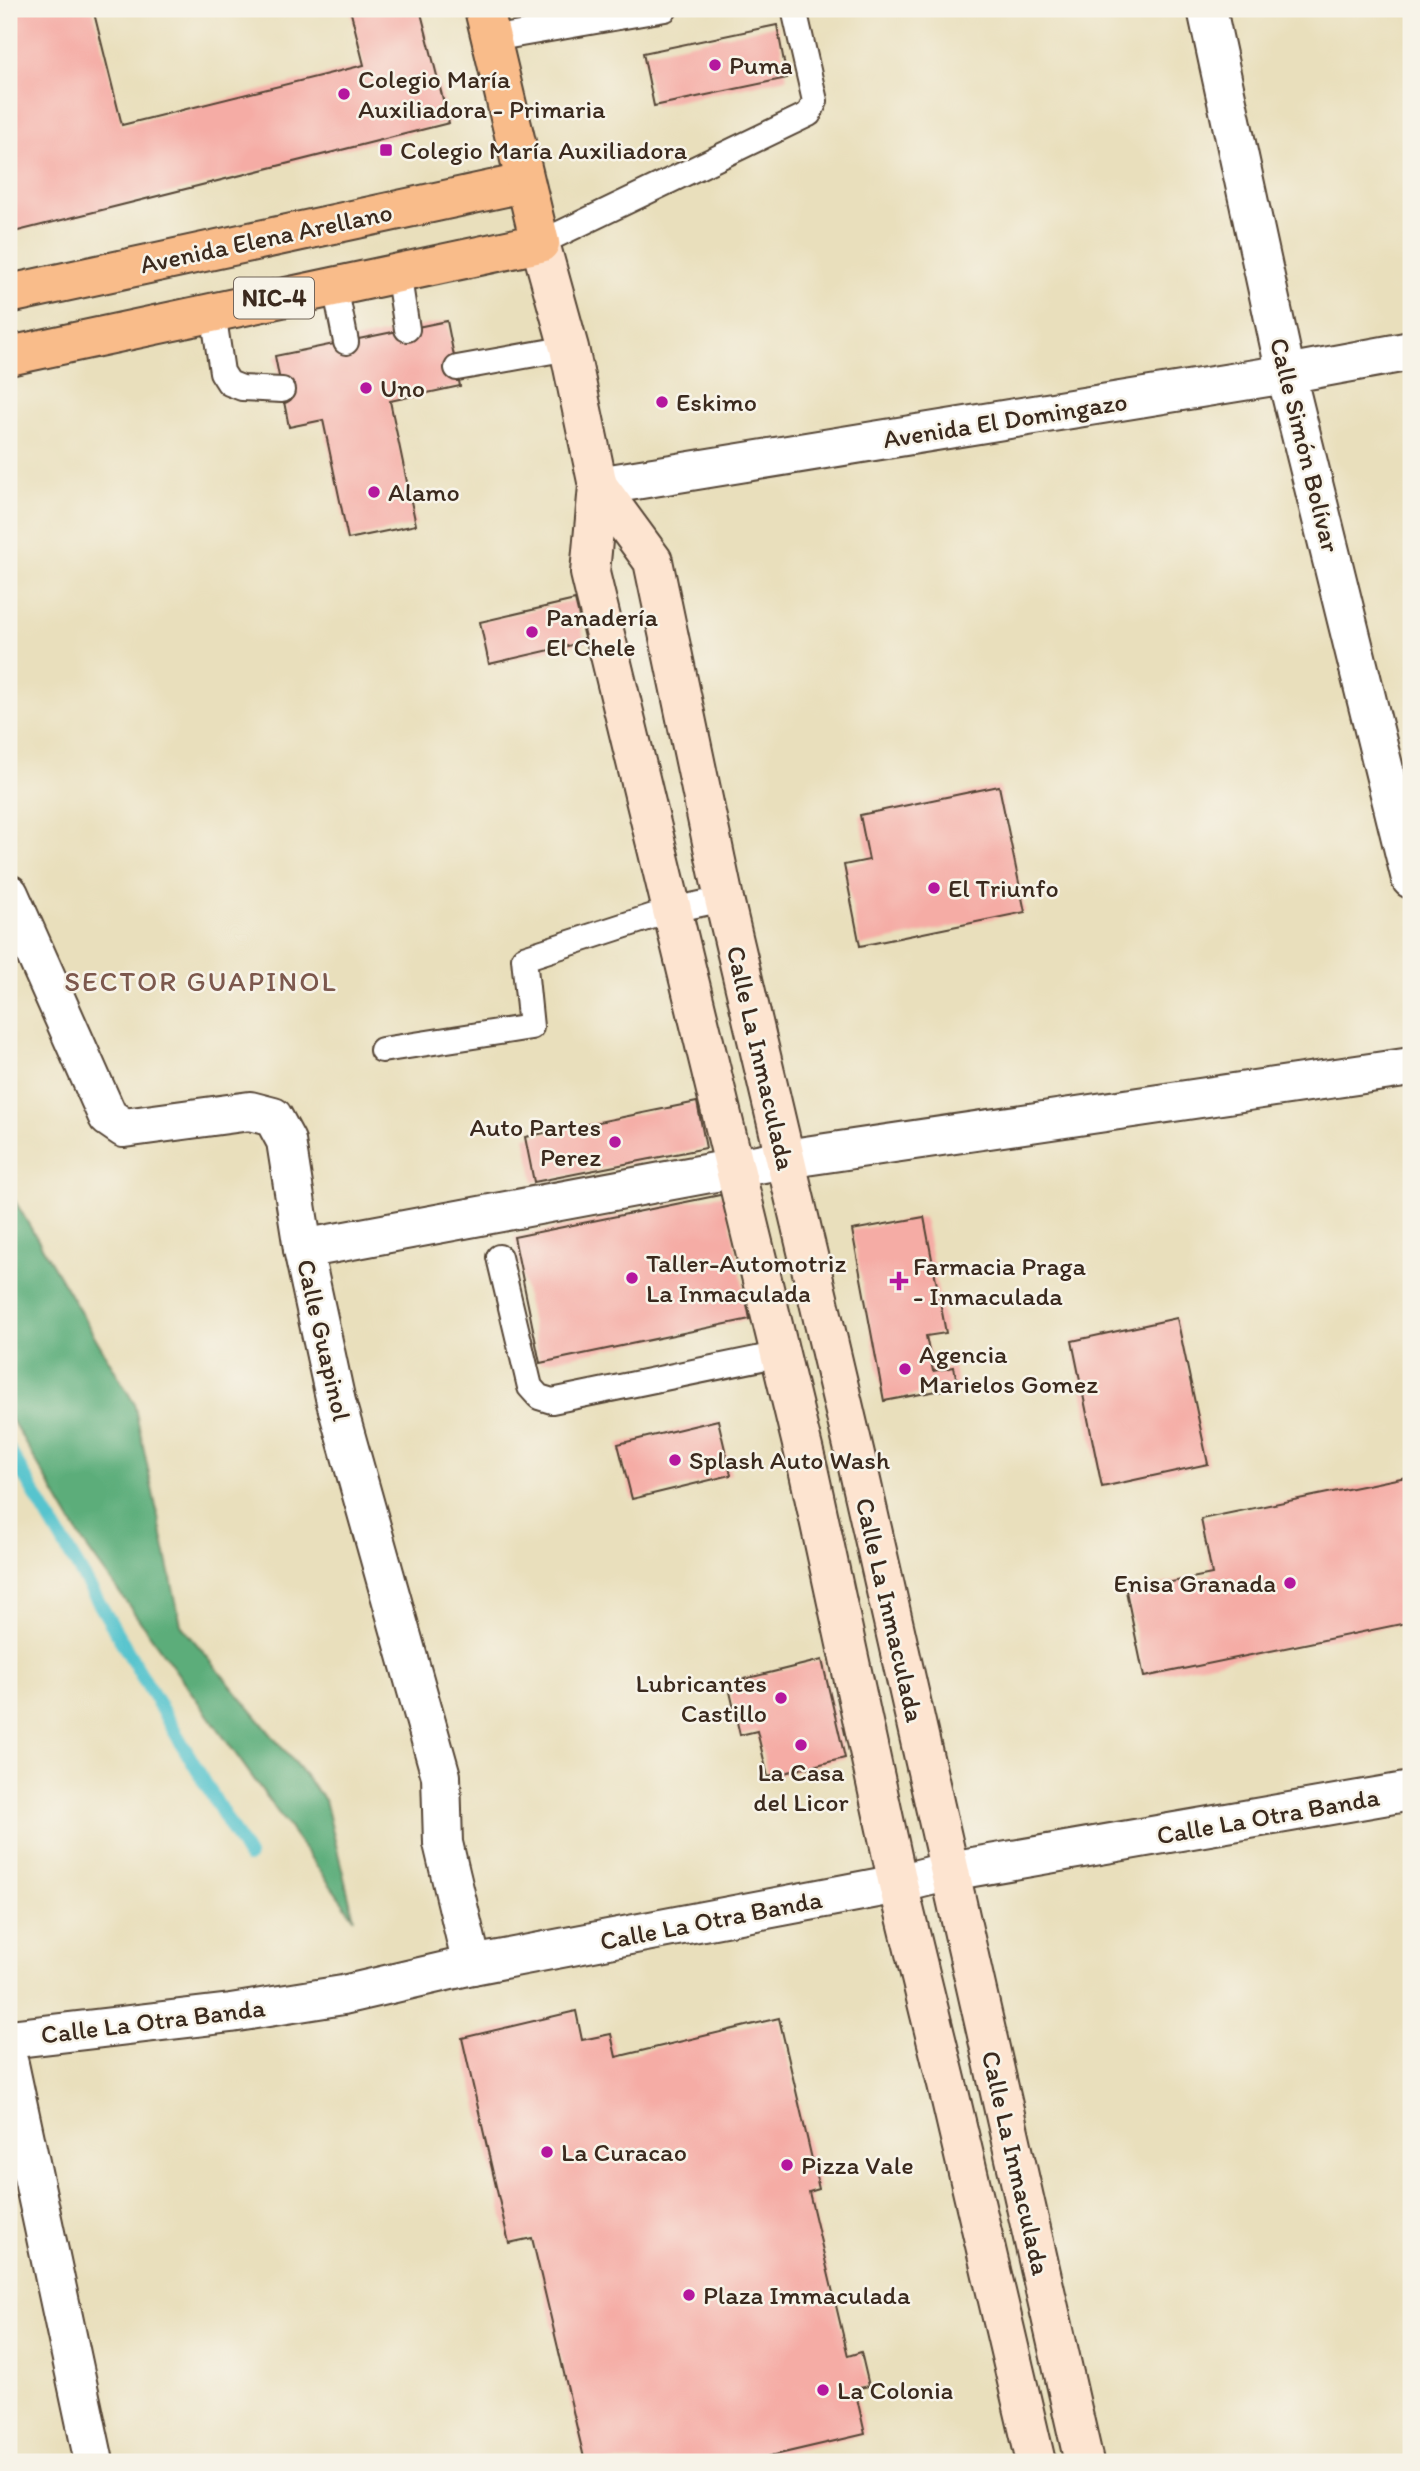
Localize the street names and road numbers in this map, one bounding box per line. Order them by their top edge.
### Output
street label: Avenida Elena Arellano [137,196,395,280]
road number: NIC-4 [234,278,314,318]
street label: Calle Simón Bolívar [1263,335,1347,556]
street label: Avenida El Domingazo [880,385,1130,455]
street label: Calle La Inmaculada [720,943,802,1174]
street label: Calle Guapinol [290,1256,358,1424]
street label: Calle La Inmaculada [849,1495,931,1726]
street label: Calle La Otra Banda [1154,1781,1382,1851]
street label: Calle La Otra Banda [597,1883,825,1957]
street label: Calle La Otra Banda [39,1991,267,2051]
street label: Calle La Inmaculada [975,2048,1057,2279]

